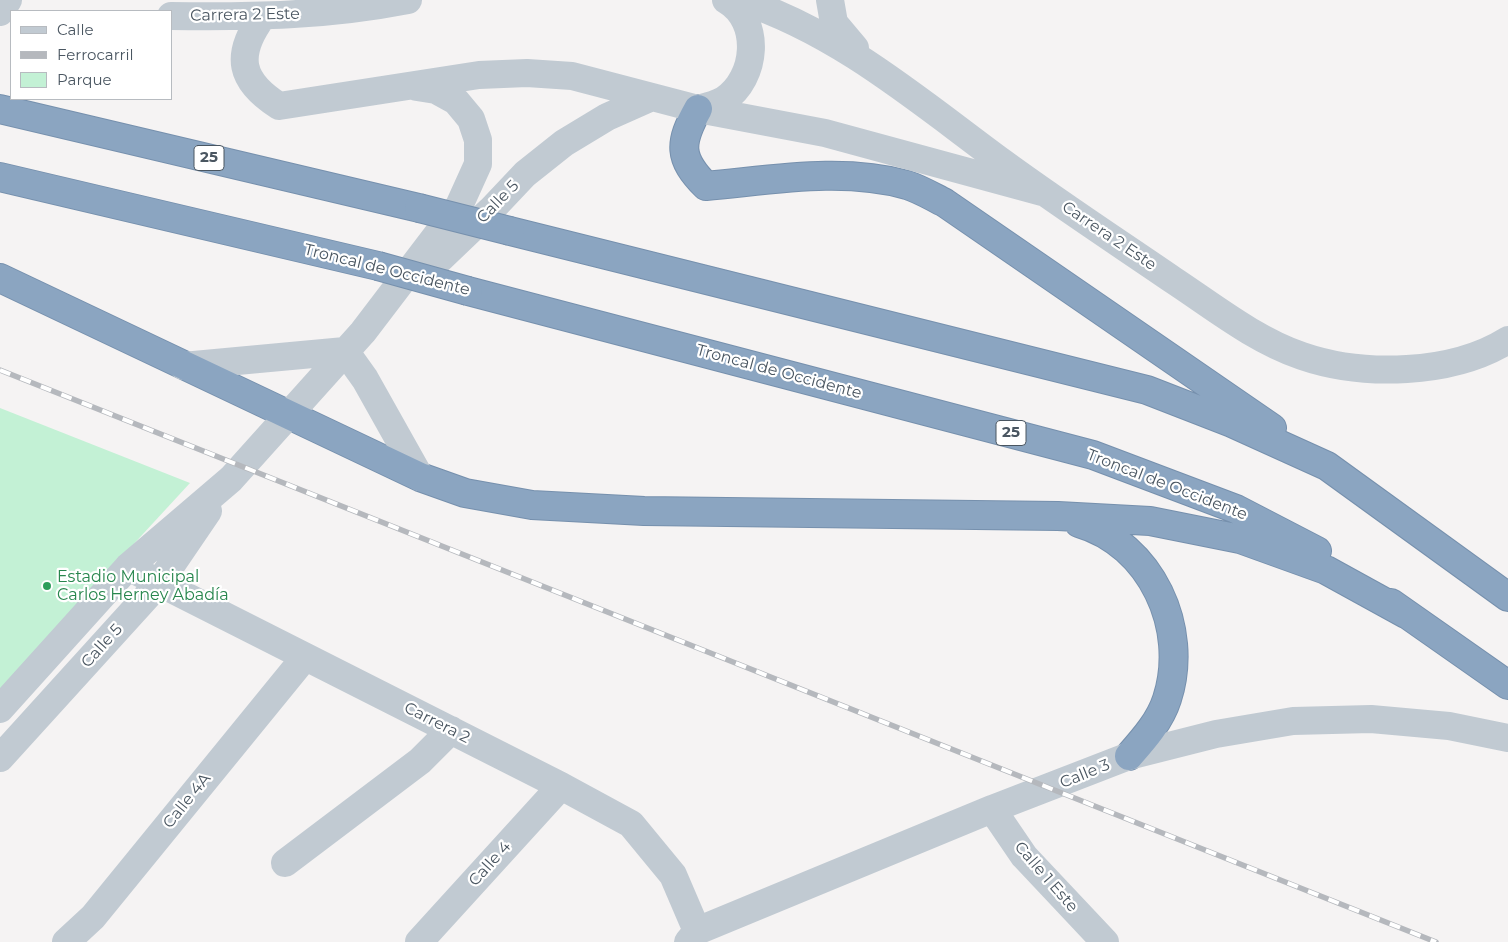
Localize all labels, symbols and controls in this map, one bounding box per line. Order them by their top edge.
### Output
street label: Carrera 2 Este [190,4,300,26]
legend [10,10,172,100]
text: Calle [57,20,94,39]
text: Ferrocarril [57,45,134,64]
text: Parque [57,70,112,89]
road number: 25 [194,146,224,170]
street label: Calle 5 [473,177,523,227]
street label: Carrera 2 Este [1058,197,1160,275]
street label: Troncal de Occidente [302,240,472,300]
street label: Troncal de Occidente [694,341,864,403]
road number: 25 [996,420,1026,446]
street label: Troncal de Occidente [1084,446,1250,524]
place label: Estadio Municipal Carlos Herney Abadía [57,567,229,605]
marker: Estadio Municipal Carlos Herney Abadía [41,580,53,592]
street label: Calle 5 [77,620,127,672]
street label: Carrera 2 [401,698,473,748]
street label: Calle 3 [1057,755,1113,793]
street label: Calle 4A [159,770,215,832]
street label: Calle 4 [465,838,515,890]
street label: Calle 1 Este [1010,838,1082,916]

